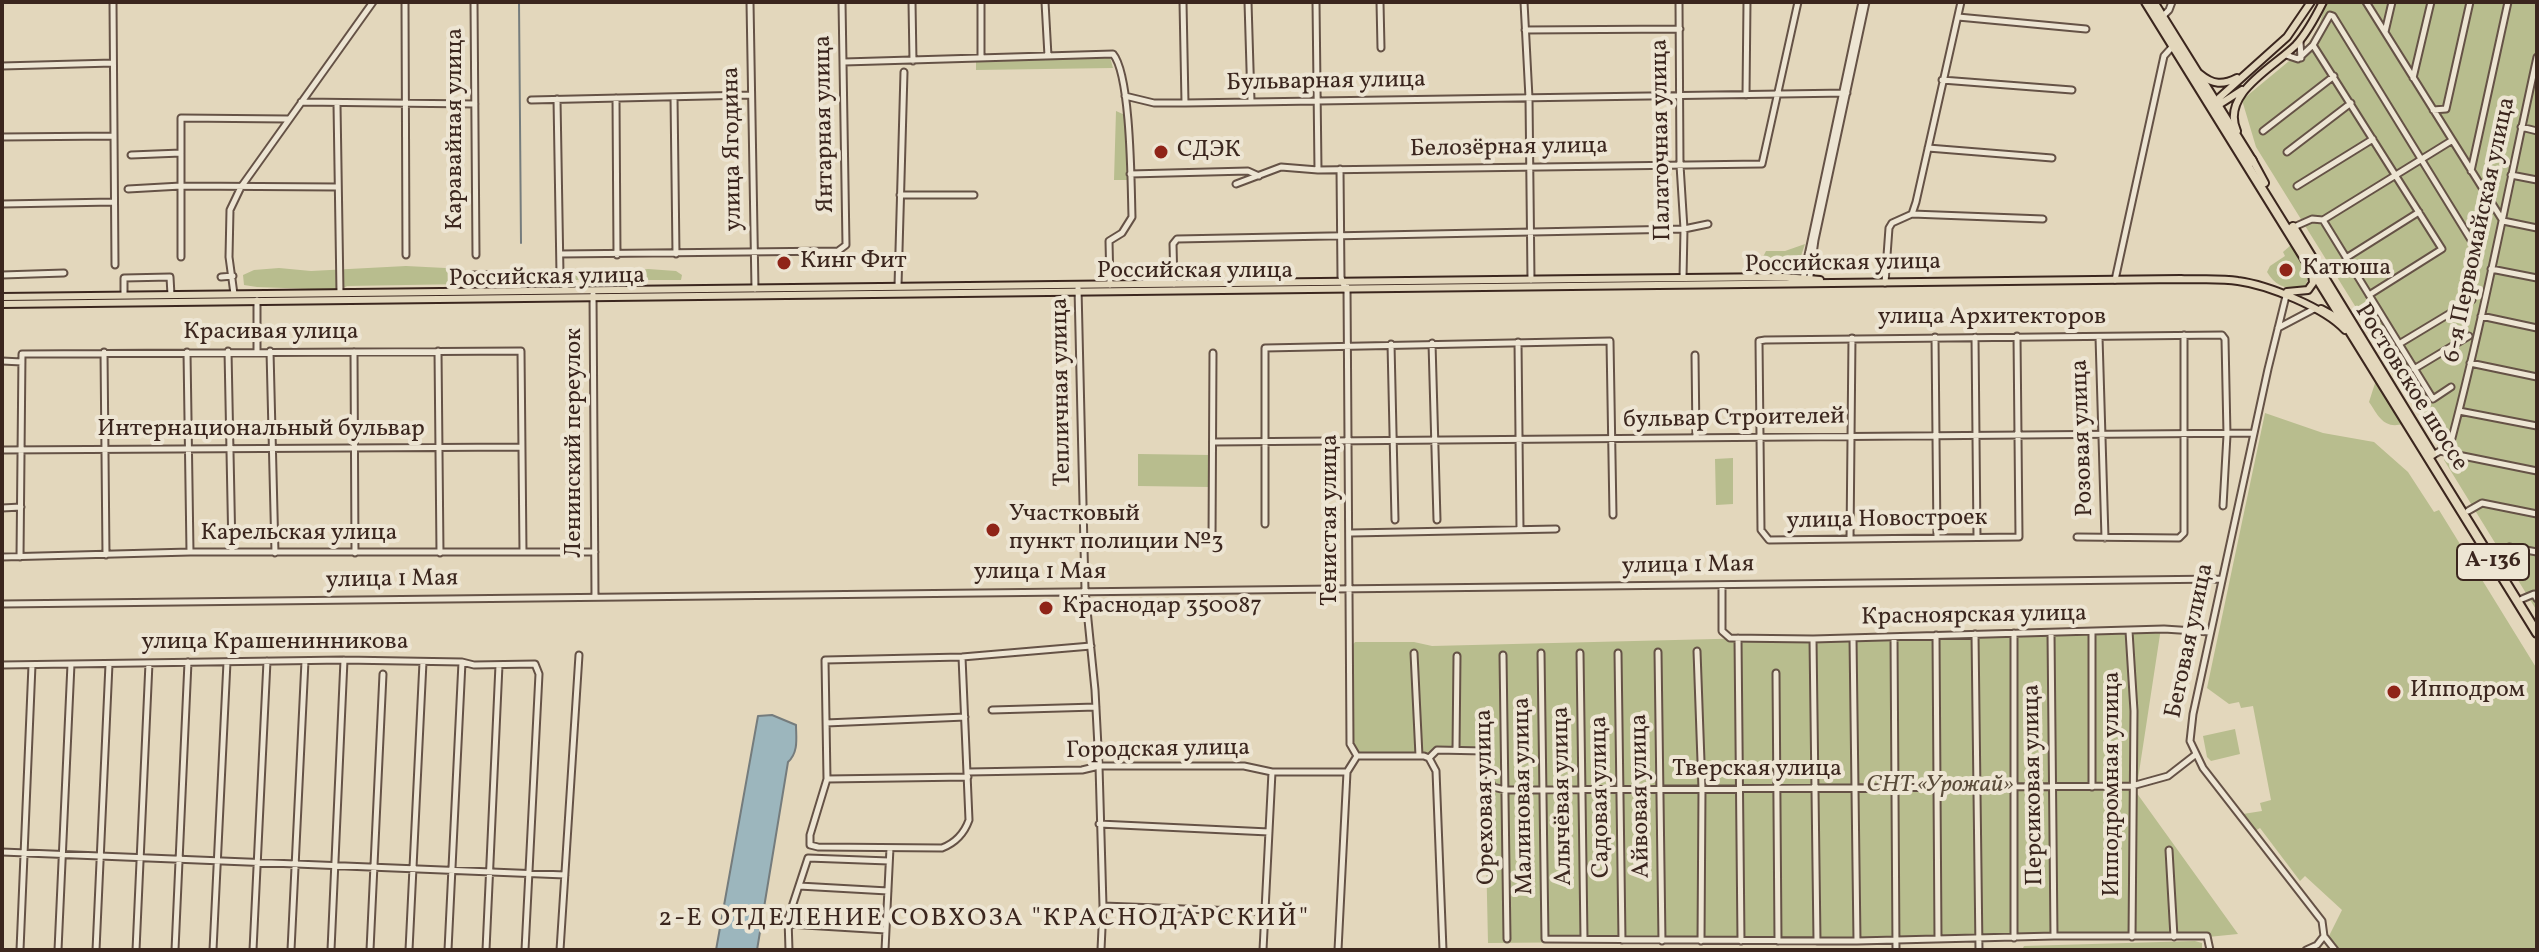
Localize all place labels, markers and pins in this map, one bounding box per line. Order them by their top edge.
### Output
place label: СДЭК [1177,138,1241,166]
marker: СДЭК [1152,143,1170,161]
place label: Кинг Фит [800,249,907,277]
marker: Кинг Фит [775,254,793,272]
place label: Катюша [2302,256,2391,284]
marker: Катюша [2277,261,2295,279]
place label: Участковый пункт полиции №3 [1009,502,1224,558]
marker: Участковый пункт полиции №3 [984,521,1002,539]
place label: Краснодар 350087 [1062,594,1262,622]
marker: Краснодар 350087 [1037,599,1055,617]
place label: Ипподром [2410,678,2525,706]
marker: Ипподром [2385,683,2403,701]

